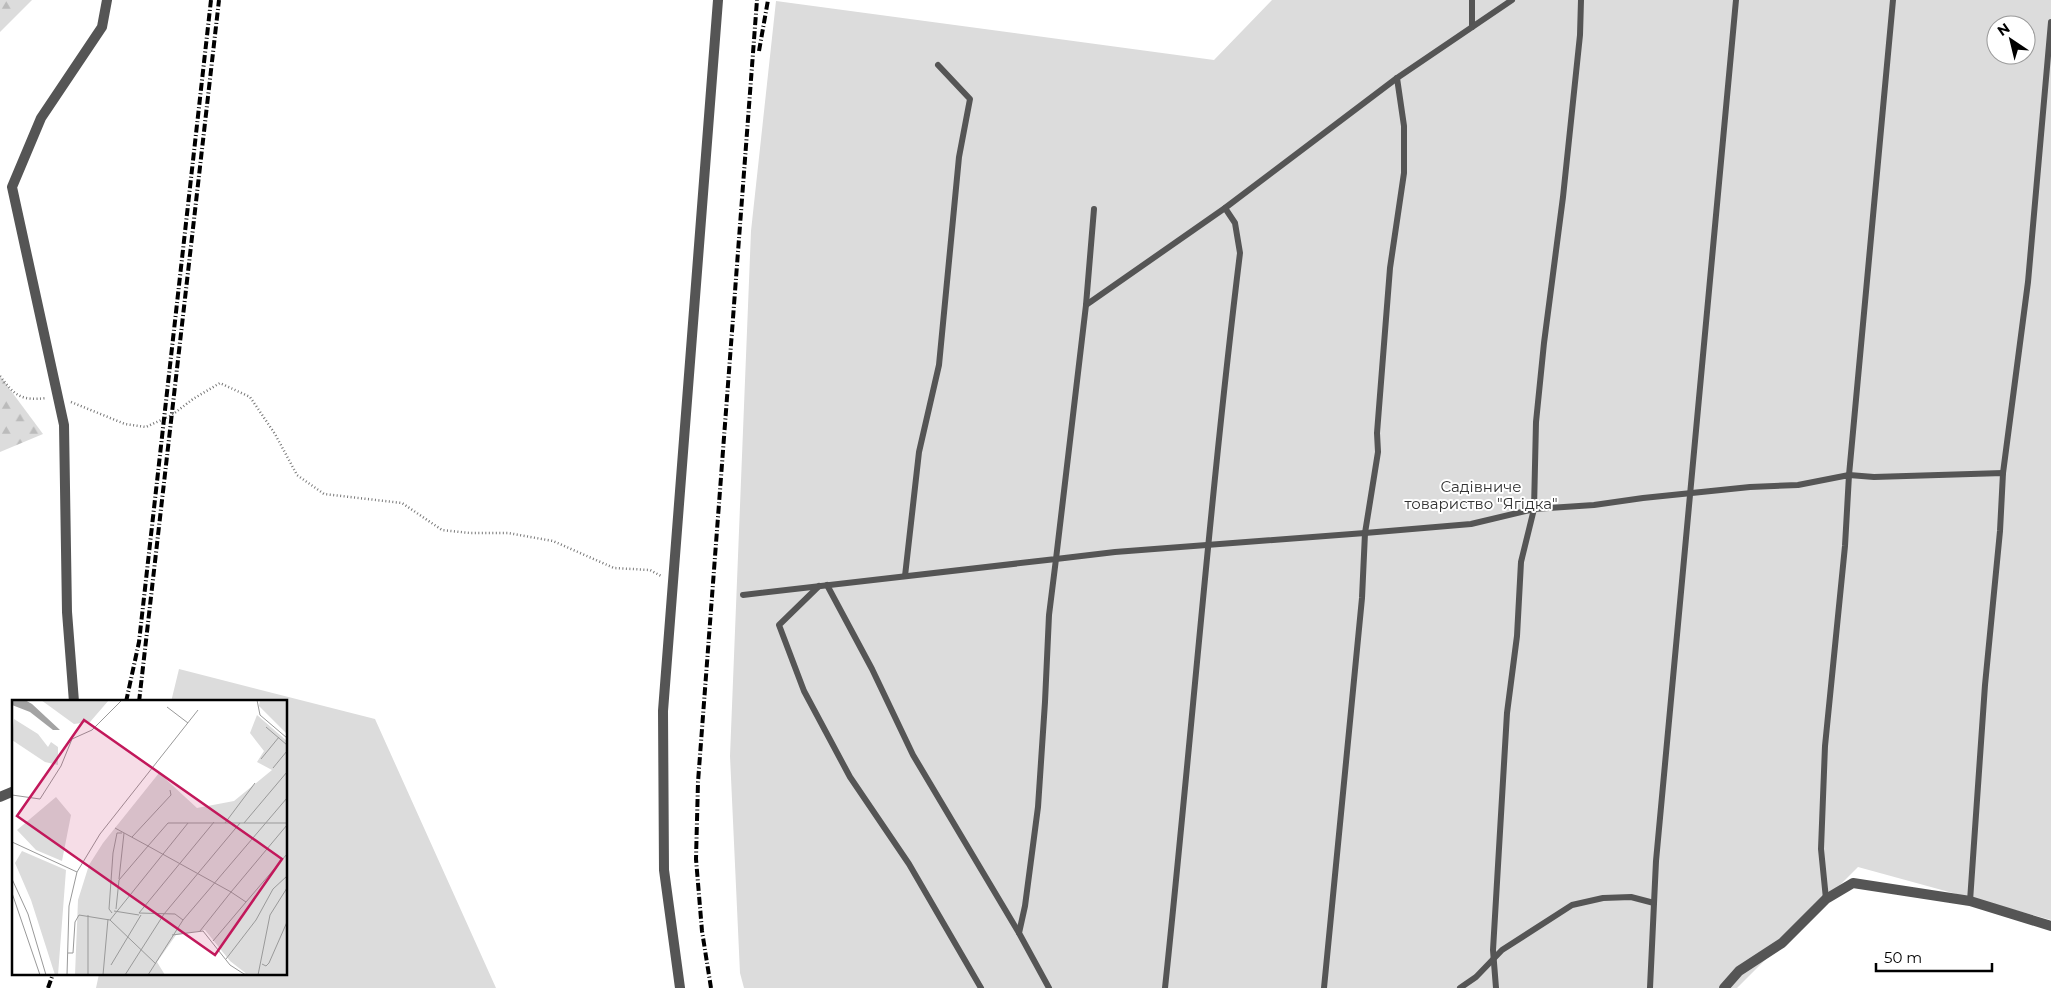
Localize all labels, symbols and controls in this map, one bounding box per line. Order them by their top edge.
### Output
north arrow [1986,15,2036,65]
text: N [1994,19,2013,40]
park label: Садівниче товариство "Ягідка" [1404,477,1558,513]
inset map [12,700,288,976]
scale bar [1876,940,1992,972]
text: 50 m [1884,948,1922,967]

